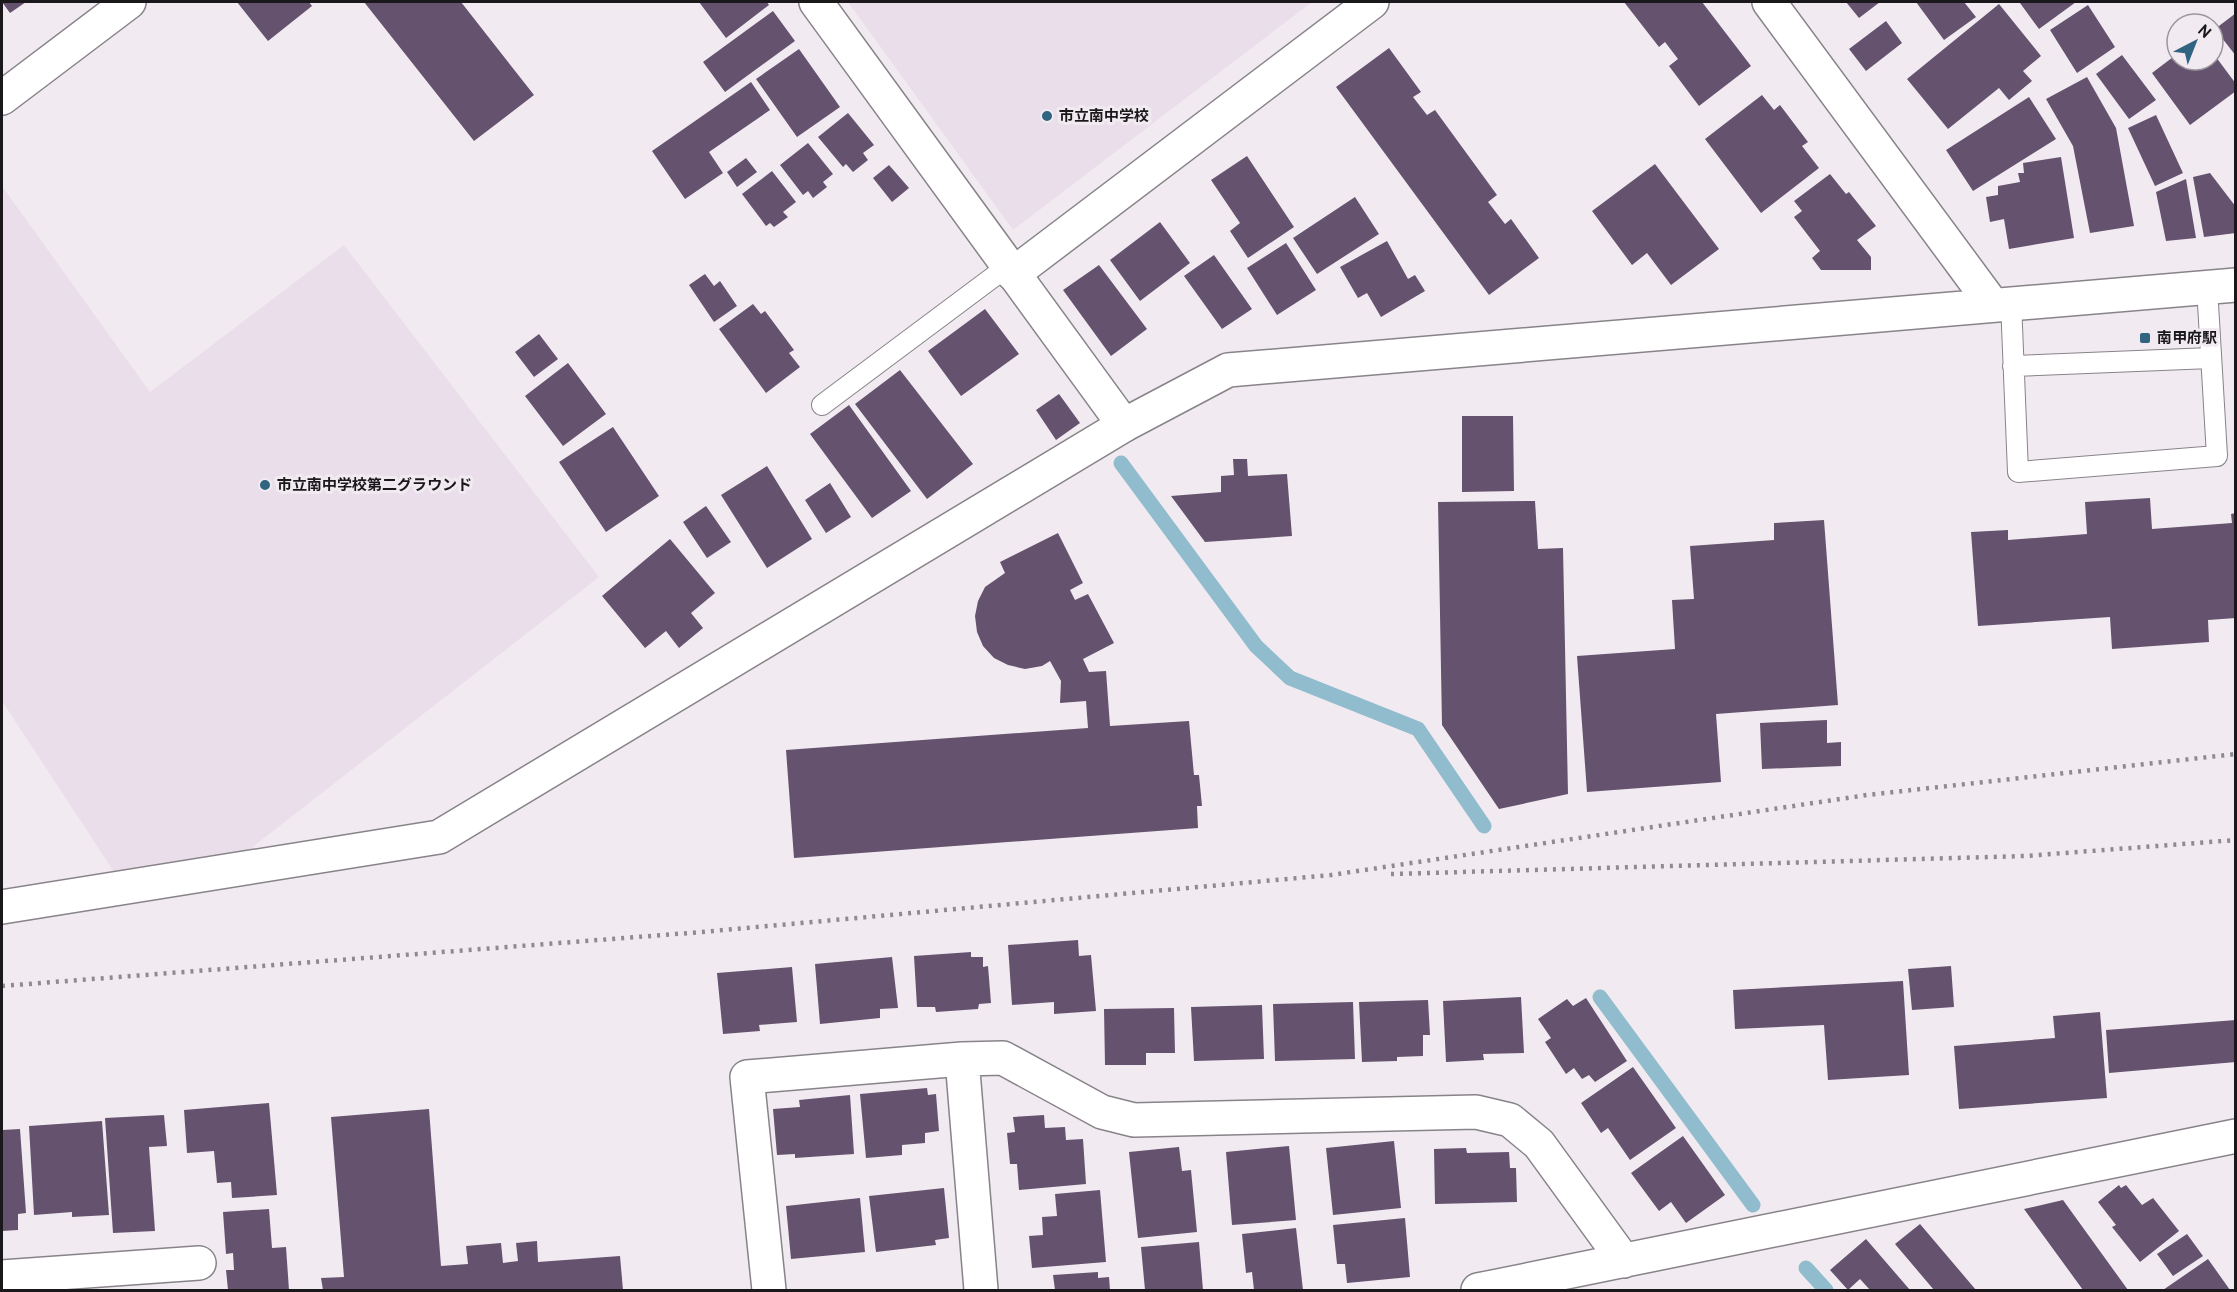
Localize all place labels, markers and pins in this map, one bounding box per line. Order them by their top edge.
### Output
place label: 市立南中学校 [1059,108,1149,127]
marker: 市立南中学校 [1040,109,1054,123]
place label: 南甲府駅 [2157,330,2217,349]
marker: 南甲府駅 [2138,331,2152,345]
place label: 市立南中学校第二グラウンド [277,477,472,496]
marker: 市立南中学校第二グラウンド [258,478,272,492]

